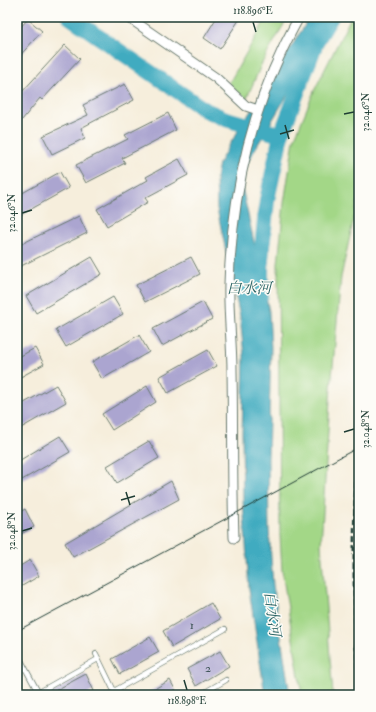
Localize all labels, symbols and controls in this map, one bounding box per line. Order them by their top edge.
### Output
text: 118.896°E [233,5,273,17]
text: 32.046°N [360,93,372,131]
text: 32.046°N [6,194,18,232]
water label: 白水河 [226,279,274,298]
text: 32.048°N [360,410,372,448]
text: 32.048°N [6,512,18,550]
water label: 白水河 [259,590,285,641]
house number: 1 [190,618,194,633]
house number: 2 [205,661,211,676]
text: 118.898°E [167,695,207,707]

